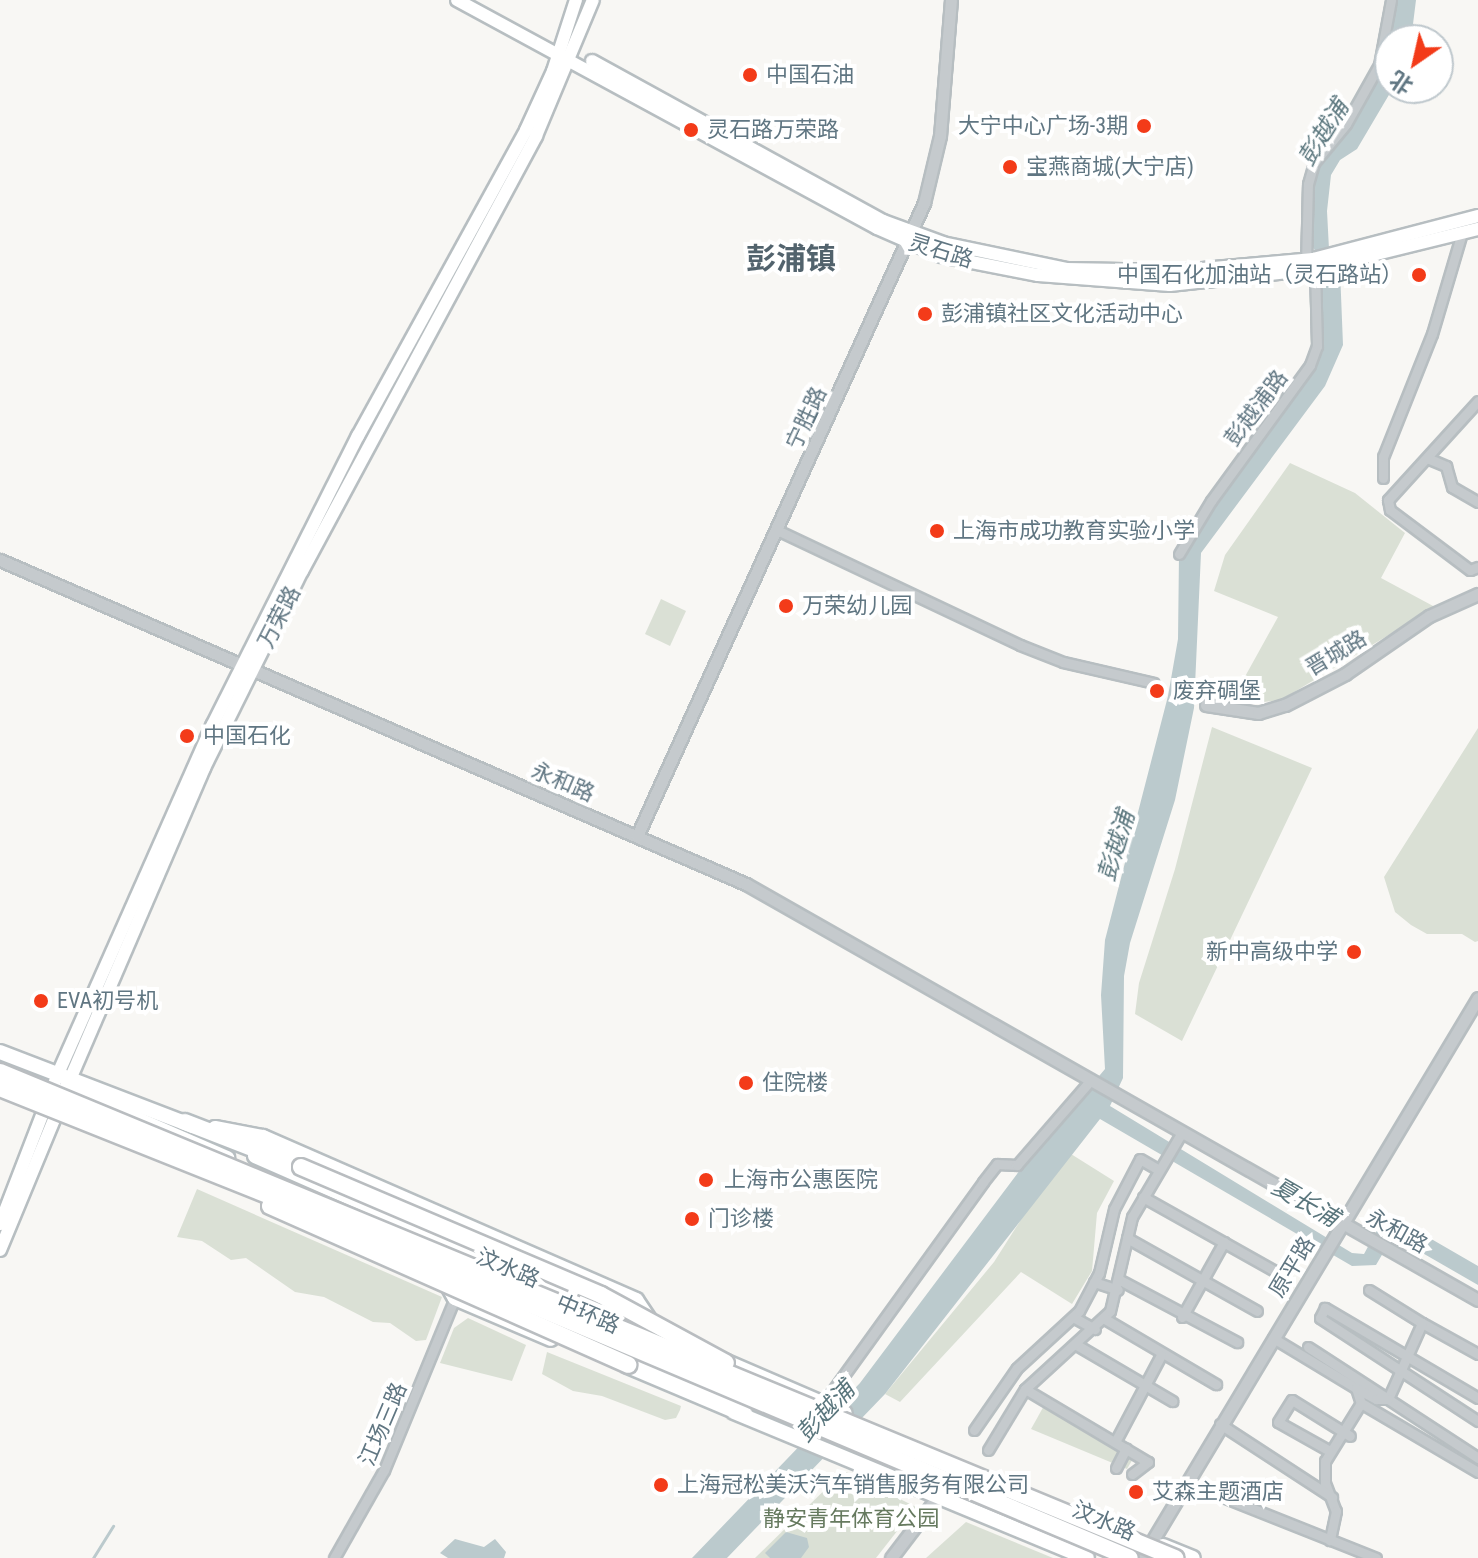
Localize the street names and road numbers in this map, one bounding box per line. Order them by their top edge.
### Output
street label: 灵石路 [906,229,976,273]
street label: 彭越浦路 [1219,365,1293,451]
street label: 宁胜路 [780,383,832,453]
street label: 万荣路 [252,582,306,652]
street label: 晋城路 [1301,625,1371,681]
street label: 永和路 [527,757,599,807]
street label: 永和路 [1362,1203,1432,1259]
street label: 原平路 [1264,1232,1320,1302]
street label: 汶水路 [472,1243,544,1293]
street label: 中环路 [552,1289,624,1339]
street label: 江场三路 [354,1378,412,1470]
street label: 汶水路 [1068,1496,1140,1546]

